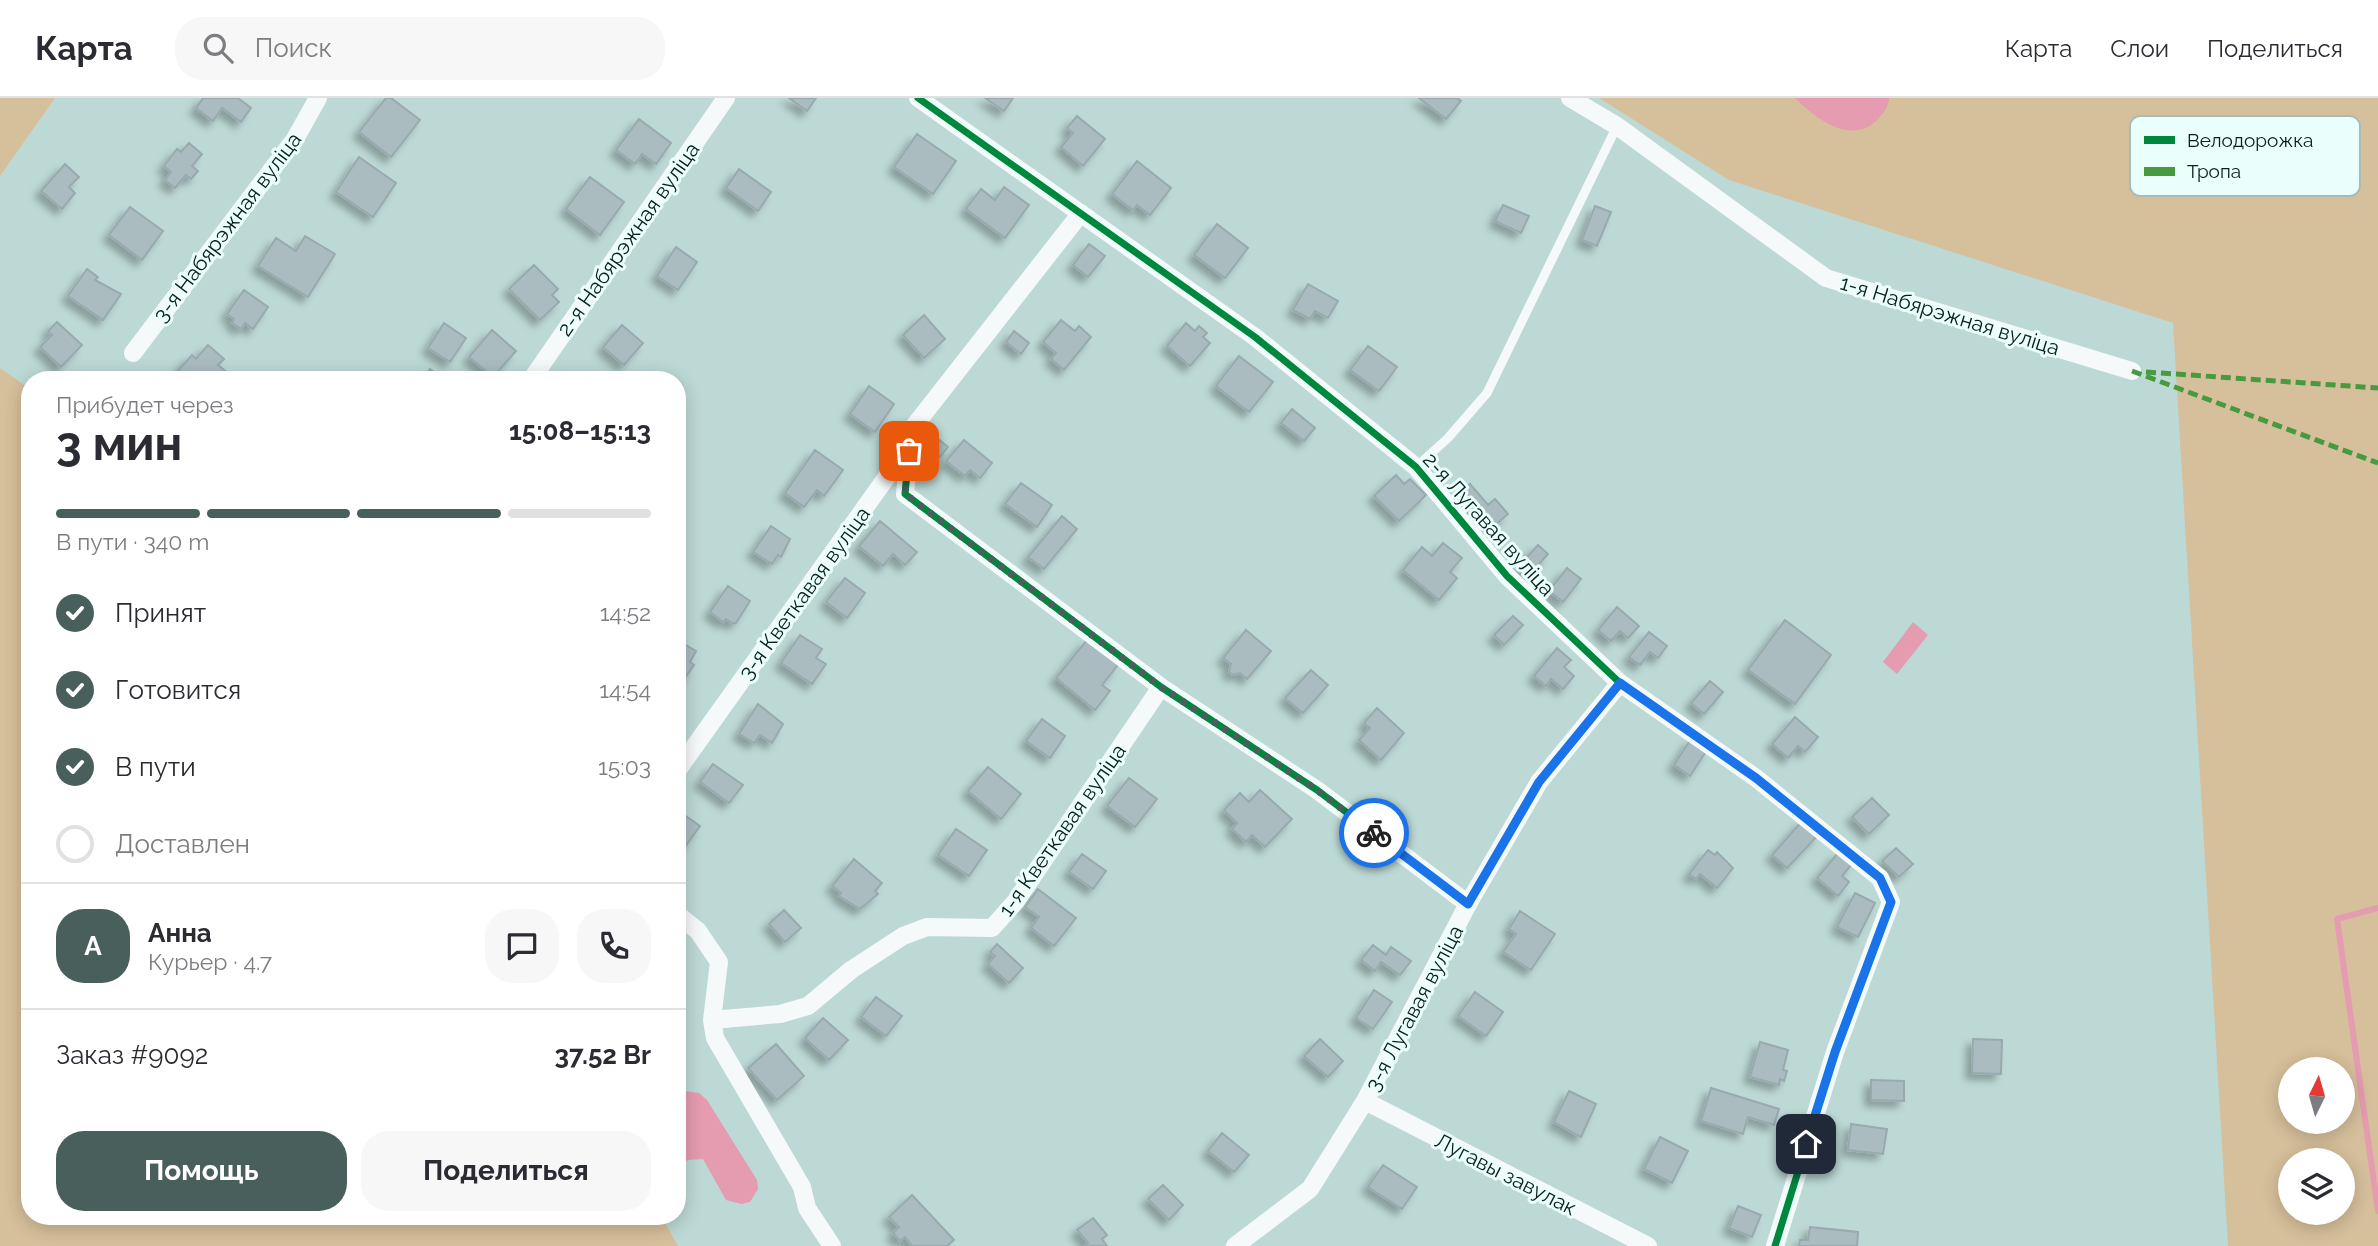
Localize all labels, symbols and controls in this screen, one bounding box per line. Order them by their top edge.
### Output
search box [175,17,665,80]
text: Карта [35,29,133,68]
icon: search [199,29,237,67]
text: Поиск [255,33,332,63]
text: Карта [2005,34,2072,63]
text: Слои [2110,34,2169,63]
text: Поделиться [2207,34,2343,63]
legend [2130,116,2360,196]
street label: 3-я Набярэжная вуліца [148,127,306,327]
text: Велодорожка [2187,129,2313,151]
street label: 2-я Набярэжная вуліца [552,137,704,341]
text: Тропа [2187,160,2241,182]
street label: 1-я Набярэжная вуліца [1837,270,2063,360]
text: Прибудет через [56,391,234,418]
text: 15:08–15:13 [509,416,651,446]
text: 3 мин [56,417,182,471]
pin [879,421,939,481]
icon: bag [890,432,928,470]
street label: 2-я Лугавая вуліца [1418,447,1560,601]
street label: 3-я Кветкавая вуліца [733,502,875,684]
text: В пути · 340 m [56,528,209,555]
icon: check [56,594,94,632]
text: Принят [115,598,206,628]
text: 14:52 [600,599,651,626]
icon: check [56,671,94,709]
text: Готовится [115,675,241,705]
text: 14:54 [599,676,651,703]
street label: 1-я Кветкавая вуліца [993,739,1131,921]
icon: check [56,748,94,786]
text: В пути [115,752,196,782]
text: 15:03 [598,753,651,780]
courier [1339,798,1409,868]
icon: bike [1355,814,1393,852]
text: Доставлен [115,829,250,859]
button: chat [485,909,559,983]
button: phone [577,909,651,983]
text: Анна [148,918,212,948]
street label: 3-я Лугавая вуліца [1360,921,1468,1095]
text: А [84,931,102,961]
text: Курьер · 4.7 [148,948,272,975]
text: Заказ #9092 [56,1040,208,1070]
text: 37.52 Br [554,1040,651,1070]
north arrow [2278,1057,2356,1134]
map controls [2278,1057,2355,1225]
pin [1776,1114,1836,1174]
icon: home [1787,1125,1825,1163]
street label: Лугавы завулак [1431,1128,1581,1220]
button: Помощь [56,1131,347,1211]
button: Поделиться [361,1131,651,1211]
button: layers [2278,1148,2355,1225]

